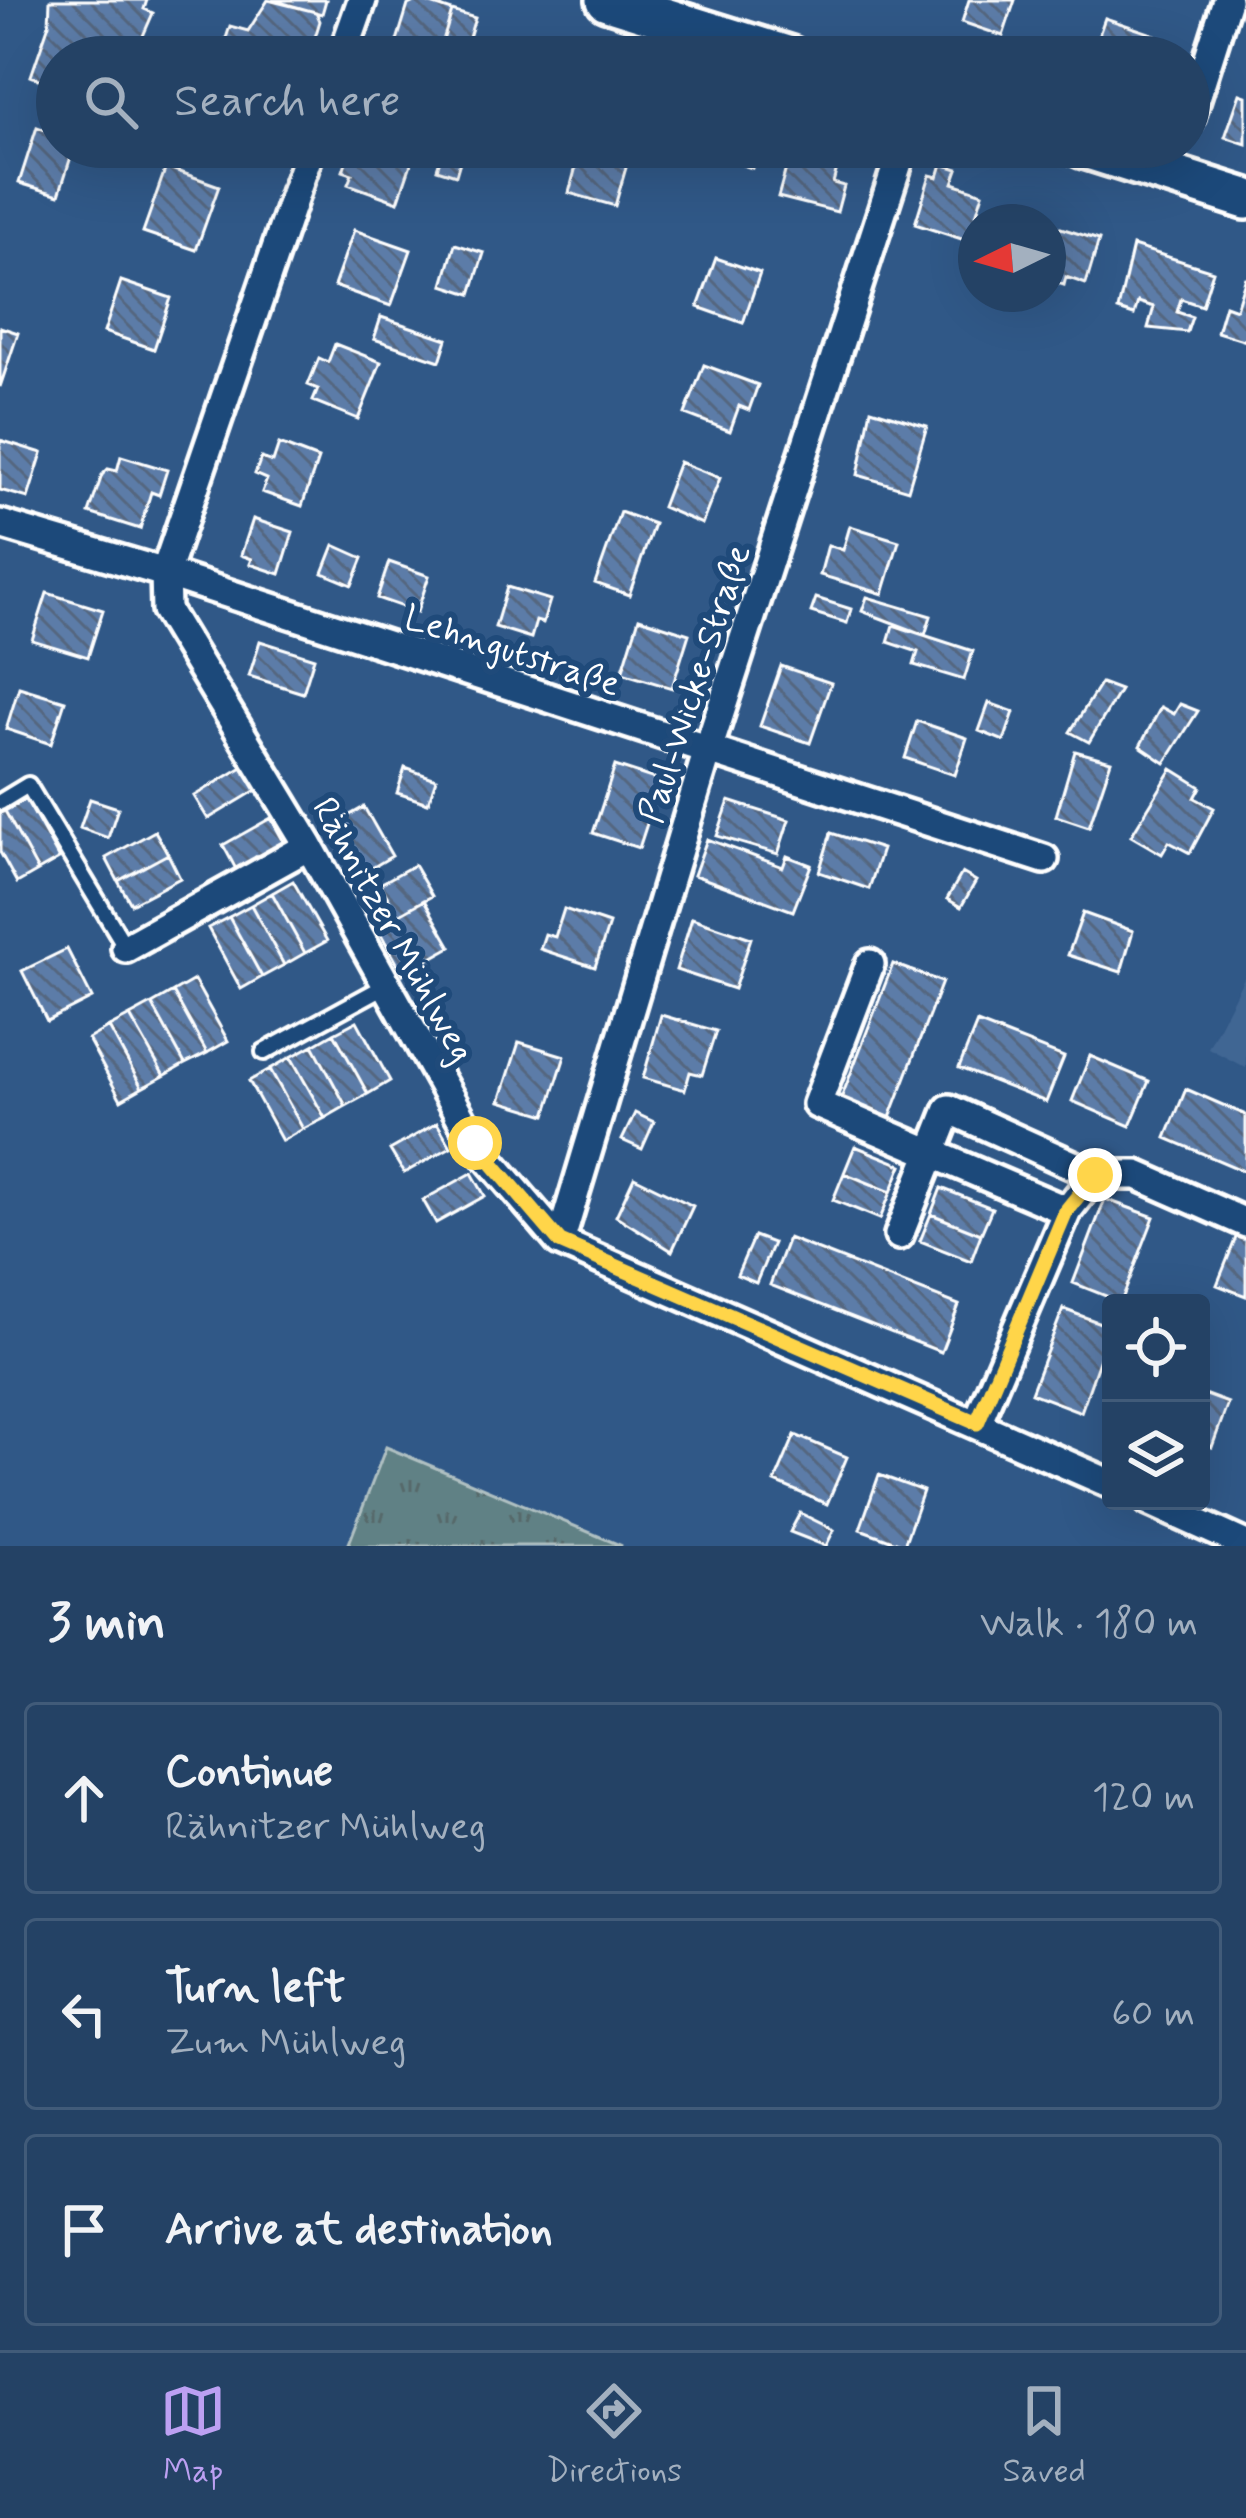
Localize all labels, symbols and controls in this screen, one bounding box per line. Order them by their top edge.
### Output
search box [36,36,1210,168]
icon: search [78,69,144,135]
text: Search here [174,73,401,132]
north arrow [958,204,1066,312]
street label: Paul-Wicke-Straße [629,539,763,829]
street label: Lehngutstraße [398,595,626,709]
street label: Rähnitzer Mühlweg [300,790,484,1072]
route start [448,1116,502,1170]
route end [1068,1148,1122,1202]
map controls [1102,1294,1210,1510]
button: locate [1102,1294,1210,1402]
button: layers [1102,1402,1210,1510]
text: 3 min [48,1591,166,1657]
text: Walk · 180 m [980,1599,1198,1650]
text: Continue [165,1743,333,1802]
icon: ahead [51,1765,117,1831]
text: 120 m [1092,1773,1195,1824]
text: Rähnitzer Mühlweg [165,1802,486,1853]
text: Turn left [165,1959,345,2018]
icon: left [51,1981,117,2047]
text: 60 m [1111,1989,1195,2040]
text: Zum Mühlweg [165,2018,406,2069]
icon: arrive [51,2197,117,2263]
text: Arrive at destination [165,2201,553,2260]
tab: Map [160,2378,226,2494]
tab: Directions [546,2378,682,2494]
tab: Saved [1002,2378,1086,2494]

